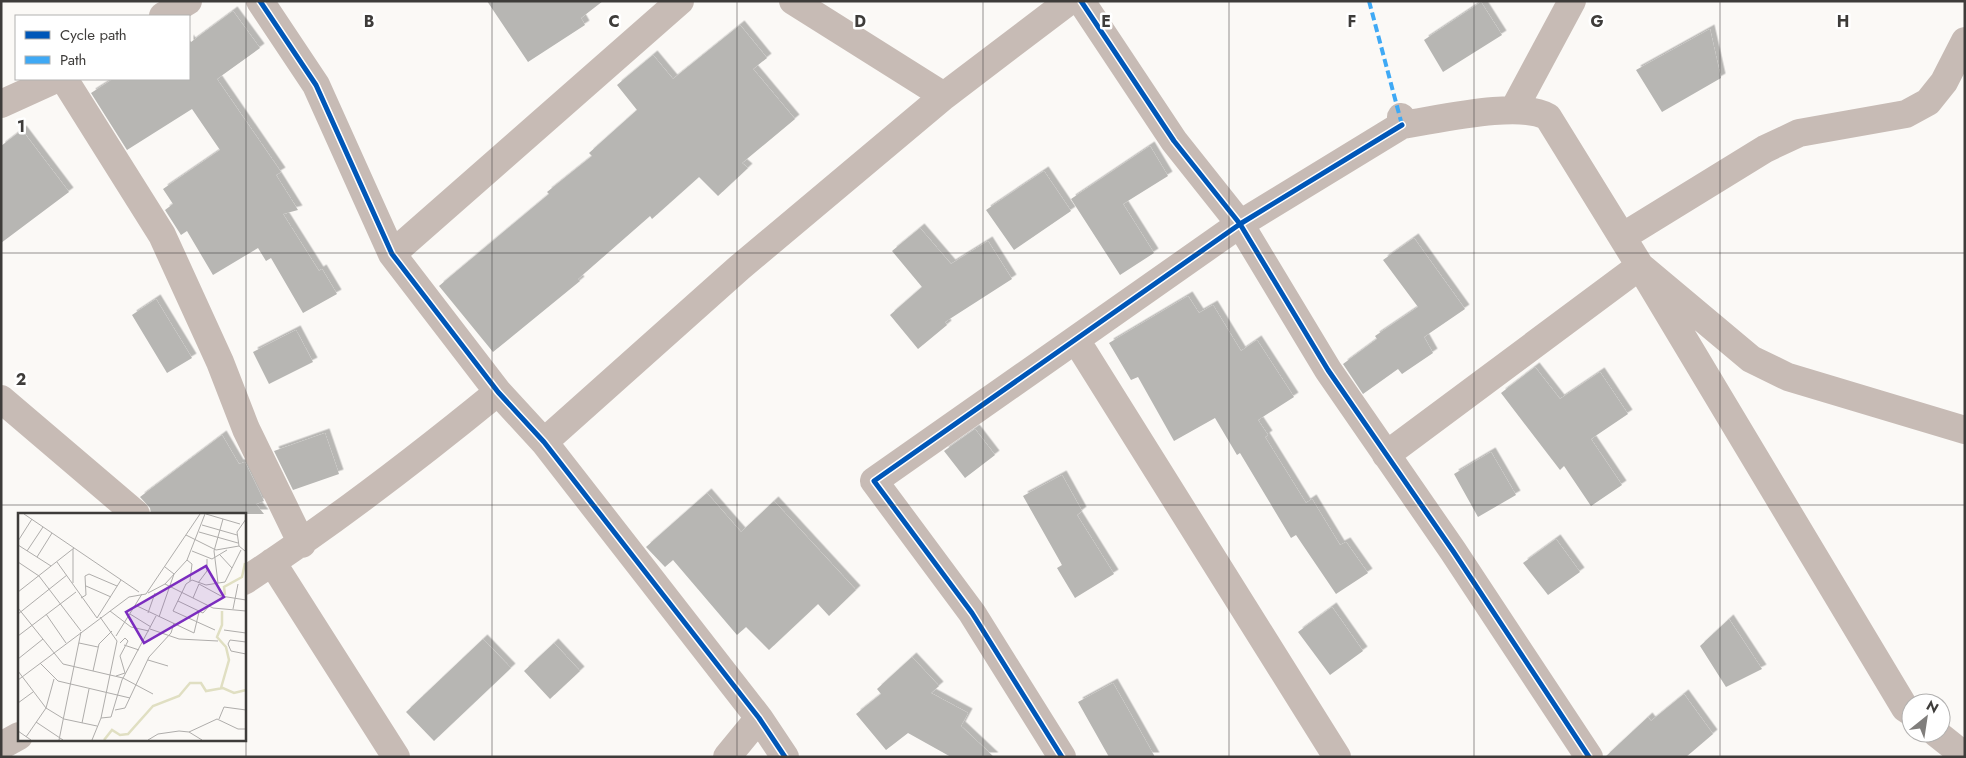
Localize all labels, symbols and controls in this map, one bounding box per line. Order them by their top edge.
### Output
text: B [364,10,374,33]
text: C [608,10,620,33]
text: D [854,10,866,33]
text: E [1101,10,1111,33]
text: F [1348,10,1356,33]
text: G [1590,10,1604,33]
text: H [1837,10,1849,33]
legend [15,15,190,80]
text: Cycle path [60,24,127,46]
text: Path [60,49,86,71]
text: 1 [17,115,25,138]
text: 2 [16,368,26,391]
inset map [18,513,245,740]
north arrow [1901,693,1951,743]
text: N [1923,695,1942,718]

